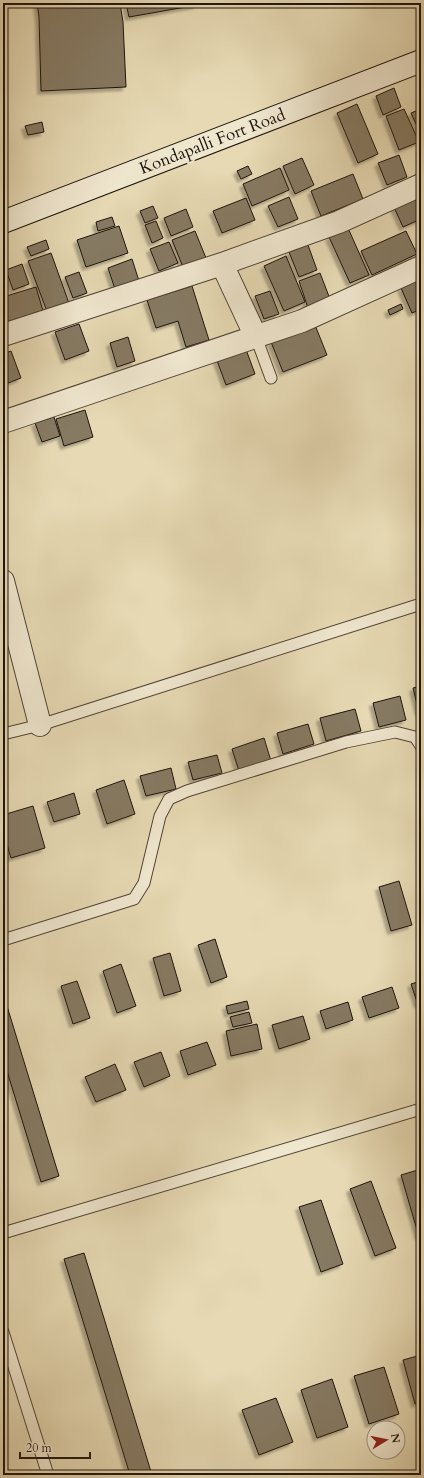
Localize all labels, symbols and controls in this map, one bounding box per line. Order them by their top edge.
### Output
street label: Kondapalli Fort Road [136,103,288,180]
north arrow [366,1420,406,1460]
text: N [387,1432,404,1445]
scale bar [20,1434,90,1460]
text: 20 m [26,1440,53,1456]

